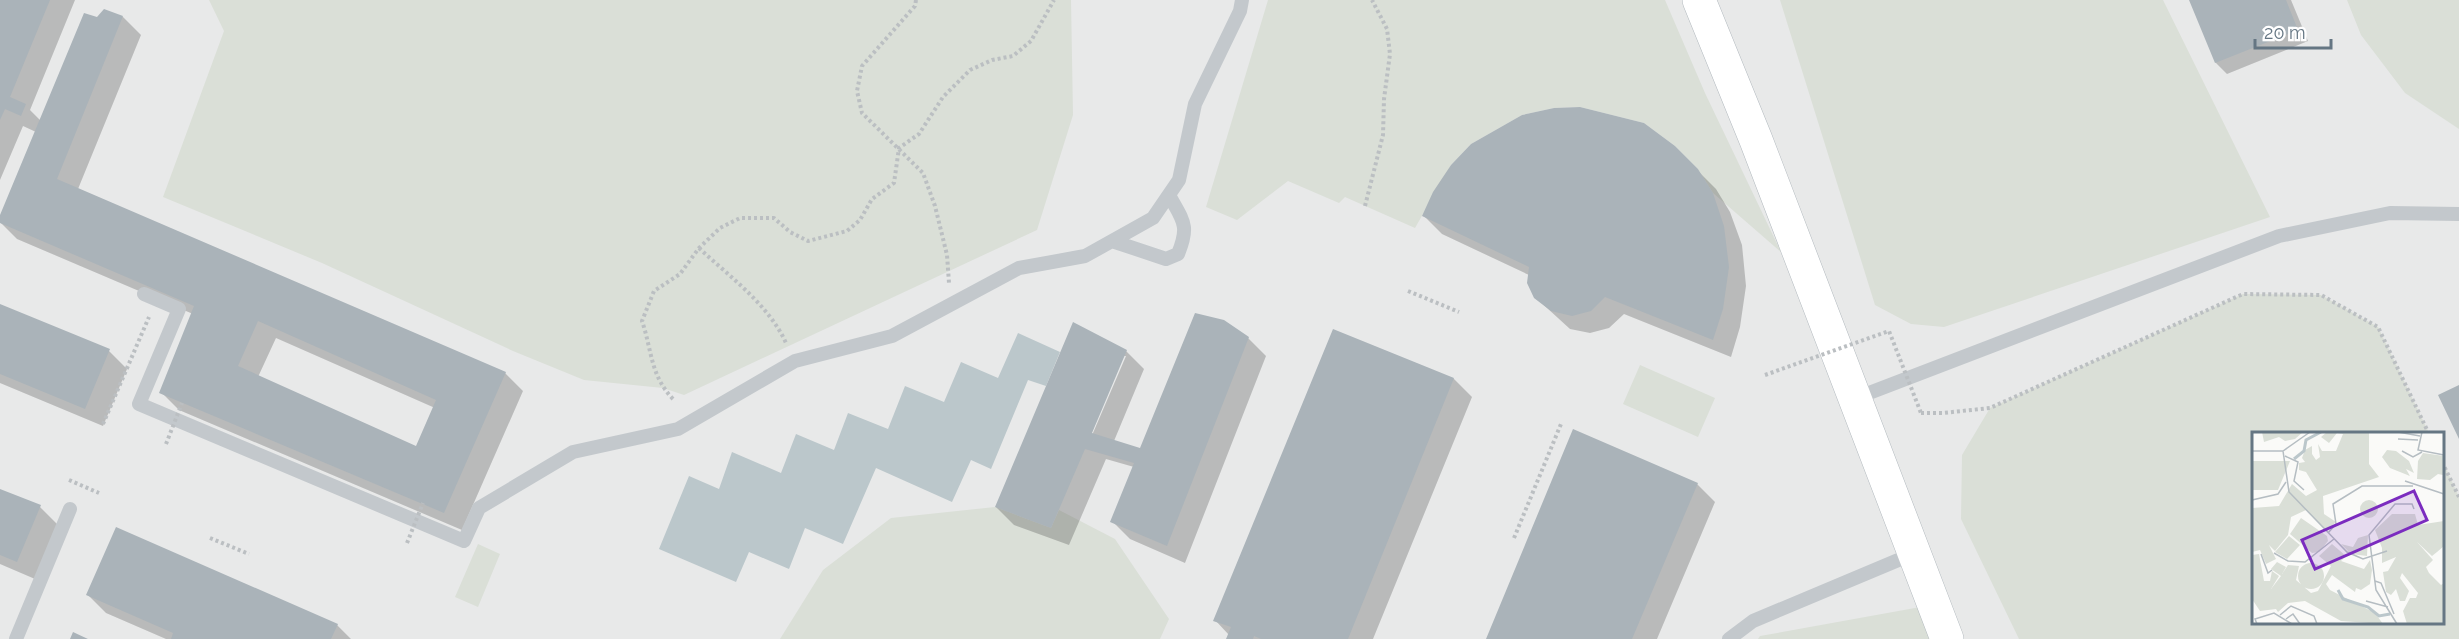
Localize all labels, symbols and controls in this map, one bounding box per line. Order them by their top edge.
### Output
scale bar [2255,12,2332,50]
text: 20 m [2264,22,2306,43]
inset map [2252,432,2444,624]

